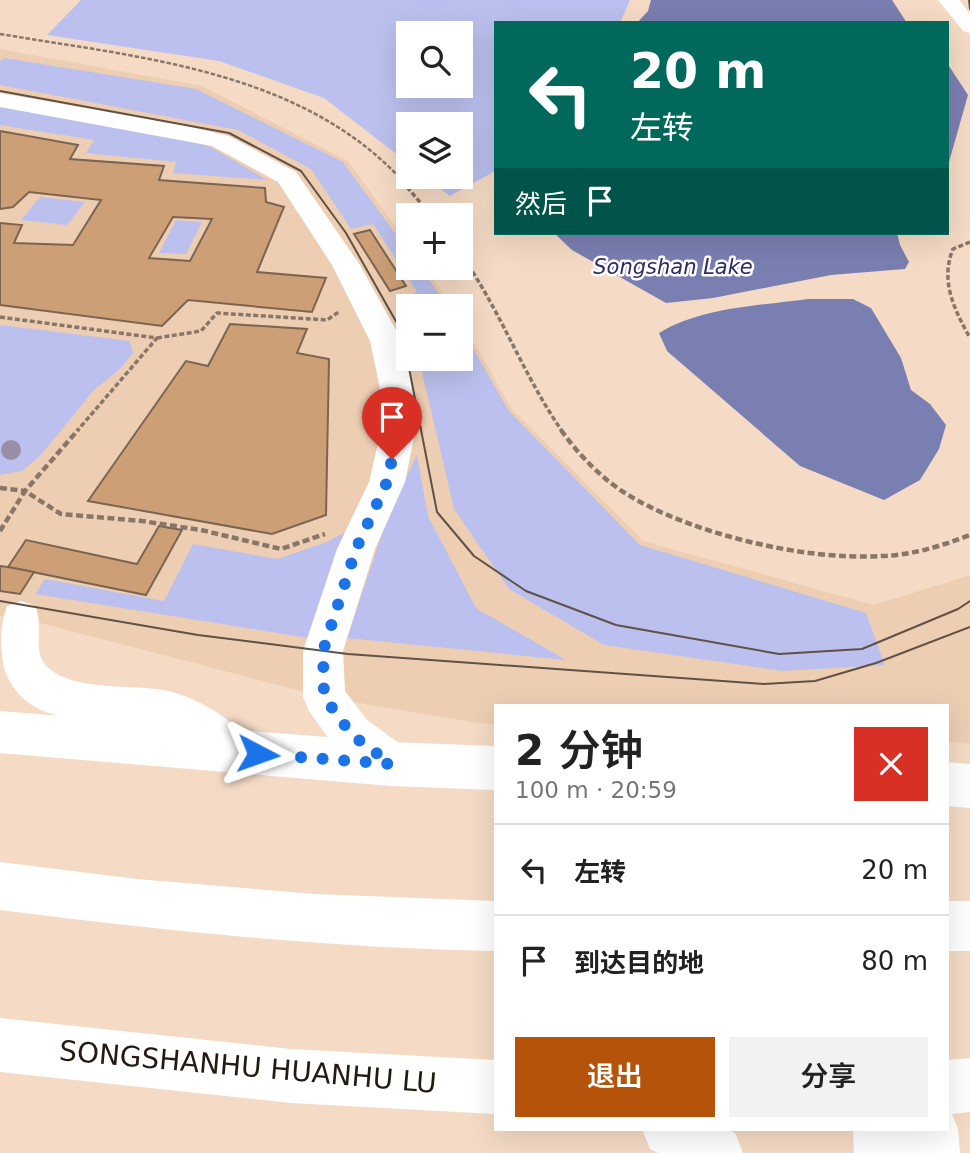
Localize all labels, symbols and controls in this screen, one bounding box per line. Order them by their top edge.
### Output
map controls [396,21,473,371]
button: search [396,21,473,98]
text: 20 m [630,43,766,100]
icon: left [515,49,606,140]
text: 左转 [630,109,694,147]
button: layers [396,112,473,189]
icon: arrive [581,182,619,220]
text: 然后 [515,189,567,219]
button: + [396,203,473,280]
water label: Songshan Lake [593,255,753,279]
button: − [396,294,473,371]
pin [362,387,422,459]
icon: arrive [373,398,411,436]
position arrow [221,717,295,791]
text: 2 分钟 [515,726,643,775]
button: close [854,727,928,801]
text: 100 m · 20:59 [515,777,677,803]
icon: left [515,851,553,889]
text: 20 m [861,855,928,885]
text: 左转 [574,857,626,887]
icon: arrive [515,942,553,980]
text: 80 m [861,946,928,976]
text: 到达目的地 [574,948,704,978]
street label: SONGSHANHU HUANHU LU [58,1034,438,1100]
button: 退出 [515,1037,715,1117]
button: 分享 [729,1037,928,1117]

